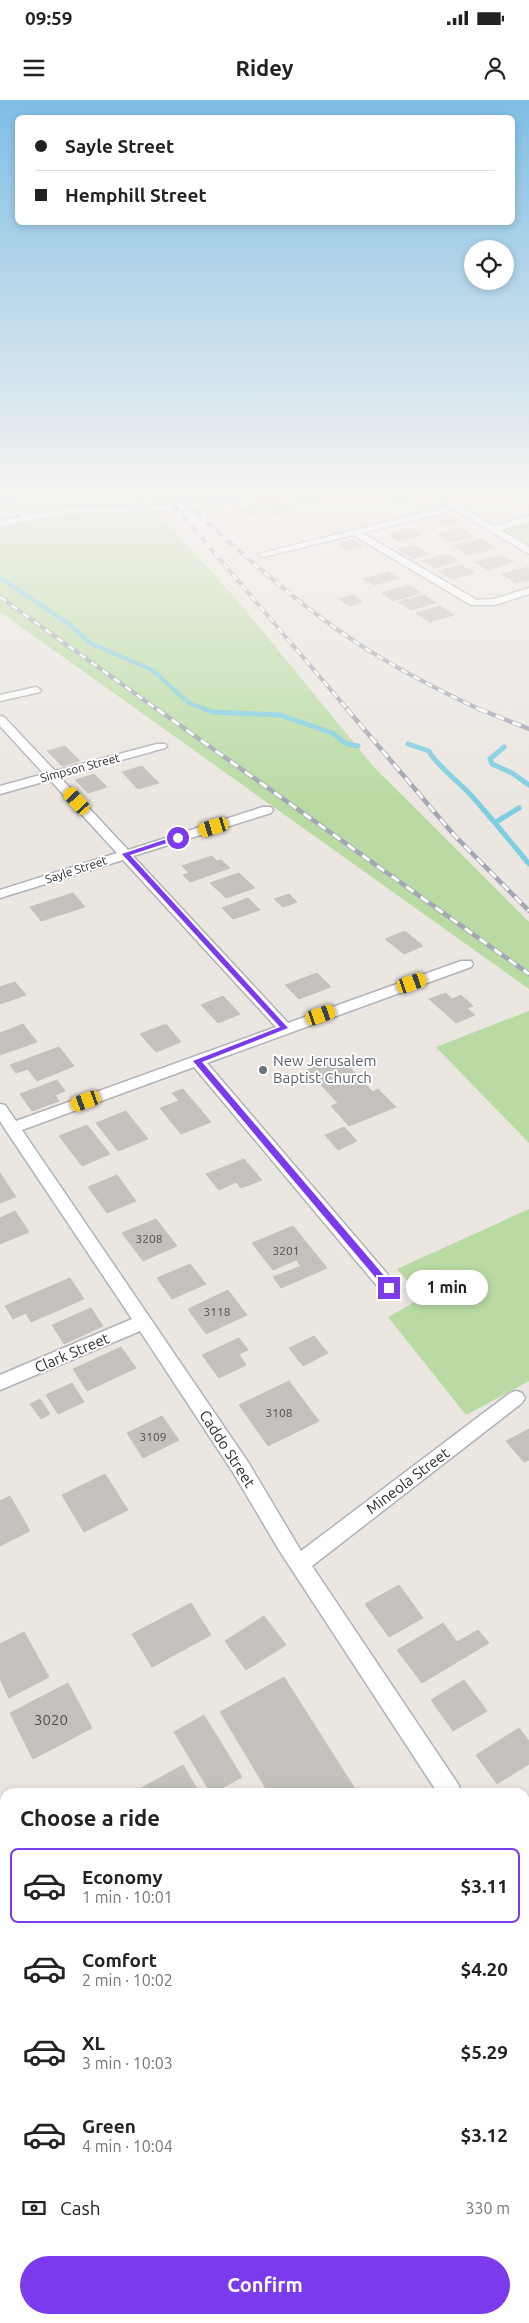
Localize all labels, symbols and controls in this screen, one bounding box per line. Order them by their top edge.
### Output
text: 09:59 [25,7,73,29]
icon: menu [20,54,48,82]
icon: person [481,54,509,82]
text: Ridey [235,55,294,80]
text: Sayle Street [65,135,174,157]
text: Hemphill Street [65,184,207,206]
map controls [464,240,514,290]
button: locate [464,240,514,290]
street label: Simpson Street [39,751,121,784]
car [61,785,92,817]
car [197,815,230,839]
route start [167,827,189,849]
street label: Sayle Street [43,853,109,886]
car [395,971,428,995]
car [304,1003,337,1027]
place label: New Jerusalem Baptist Church [273,1052,376,1086]
marker: New Jerusalem Baptist Church [257,1064,269,1076]
car [69,1089,102,1113]
house number: 3208 [135,1232,163,1245]
house number: 3201 [272,1244,300,1257]
callout: 1 min [406,1270,489,1306]
route end [378,1277,400,1299]
text: 1 min [427,1278,467,1296]
house number: 3118 [203,1305,231,1318]
street label: Clark Street [32,1329,112,1376]
house number: 3108 [265,1406,293,1419]
street label: Caddo Street [196,1407,259,1491]
house number: 3109 [139,1430,167,1443]
street label: Mineola Street [363,1444,453,1517]
house number: 3020 [34,1711,68,1728]
text: Choose a ride [20,1805,160,1830]
icon: car [22,1863,67,1908]
text: Economy [82,1866,163,1888]
text: $3.11 [460,1875,508,1897]
text: 1 min · 10:01 [82,1888,173,1906]
icon: car [22,1946,67,1991]
text: Comfort [82,1949,157,1971]
text: $4.20 [460,1958,508,1980]
text: 2 min · 10:02 [82,1971,173,1989]
icon: car [22,2029,67,2074]
text: XL [82,2032,105,2054]
text: $5.29 [460,2041,508,2063]
text: 3 min · 10:03 [82,2054,173,2072]
icon: car [22,2112,67,2157]
text: Green [82,2115,136,2137]
text: $3.12 [460,2124,508,2146]
text: 4 min · 10:04 [82,2137,173,2155]
icon: cash [20,2194,48,2222]
text: Cash [60,2197,101,2219]
text: 330 m [465,2199,510,2217]
button: Confirm [20,2256,510,2314]

